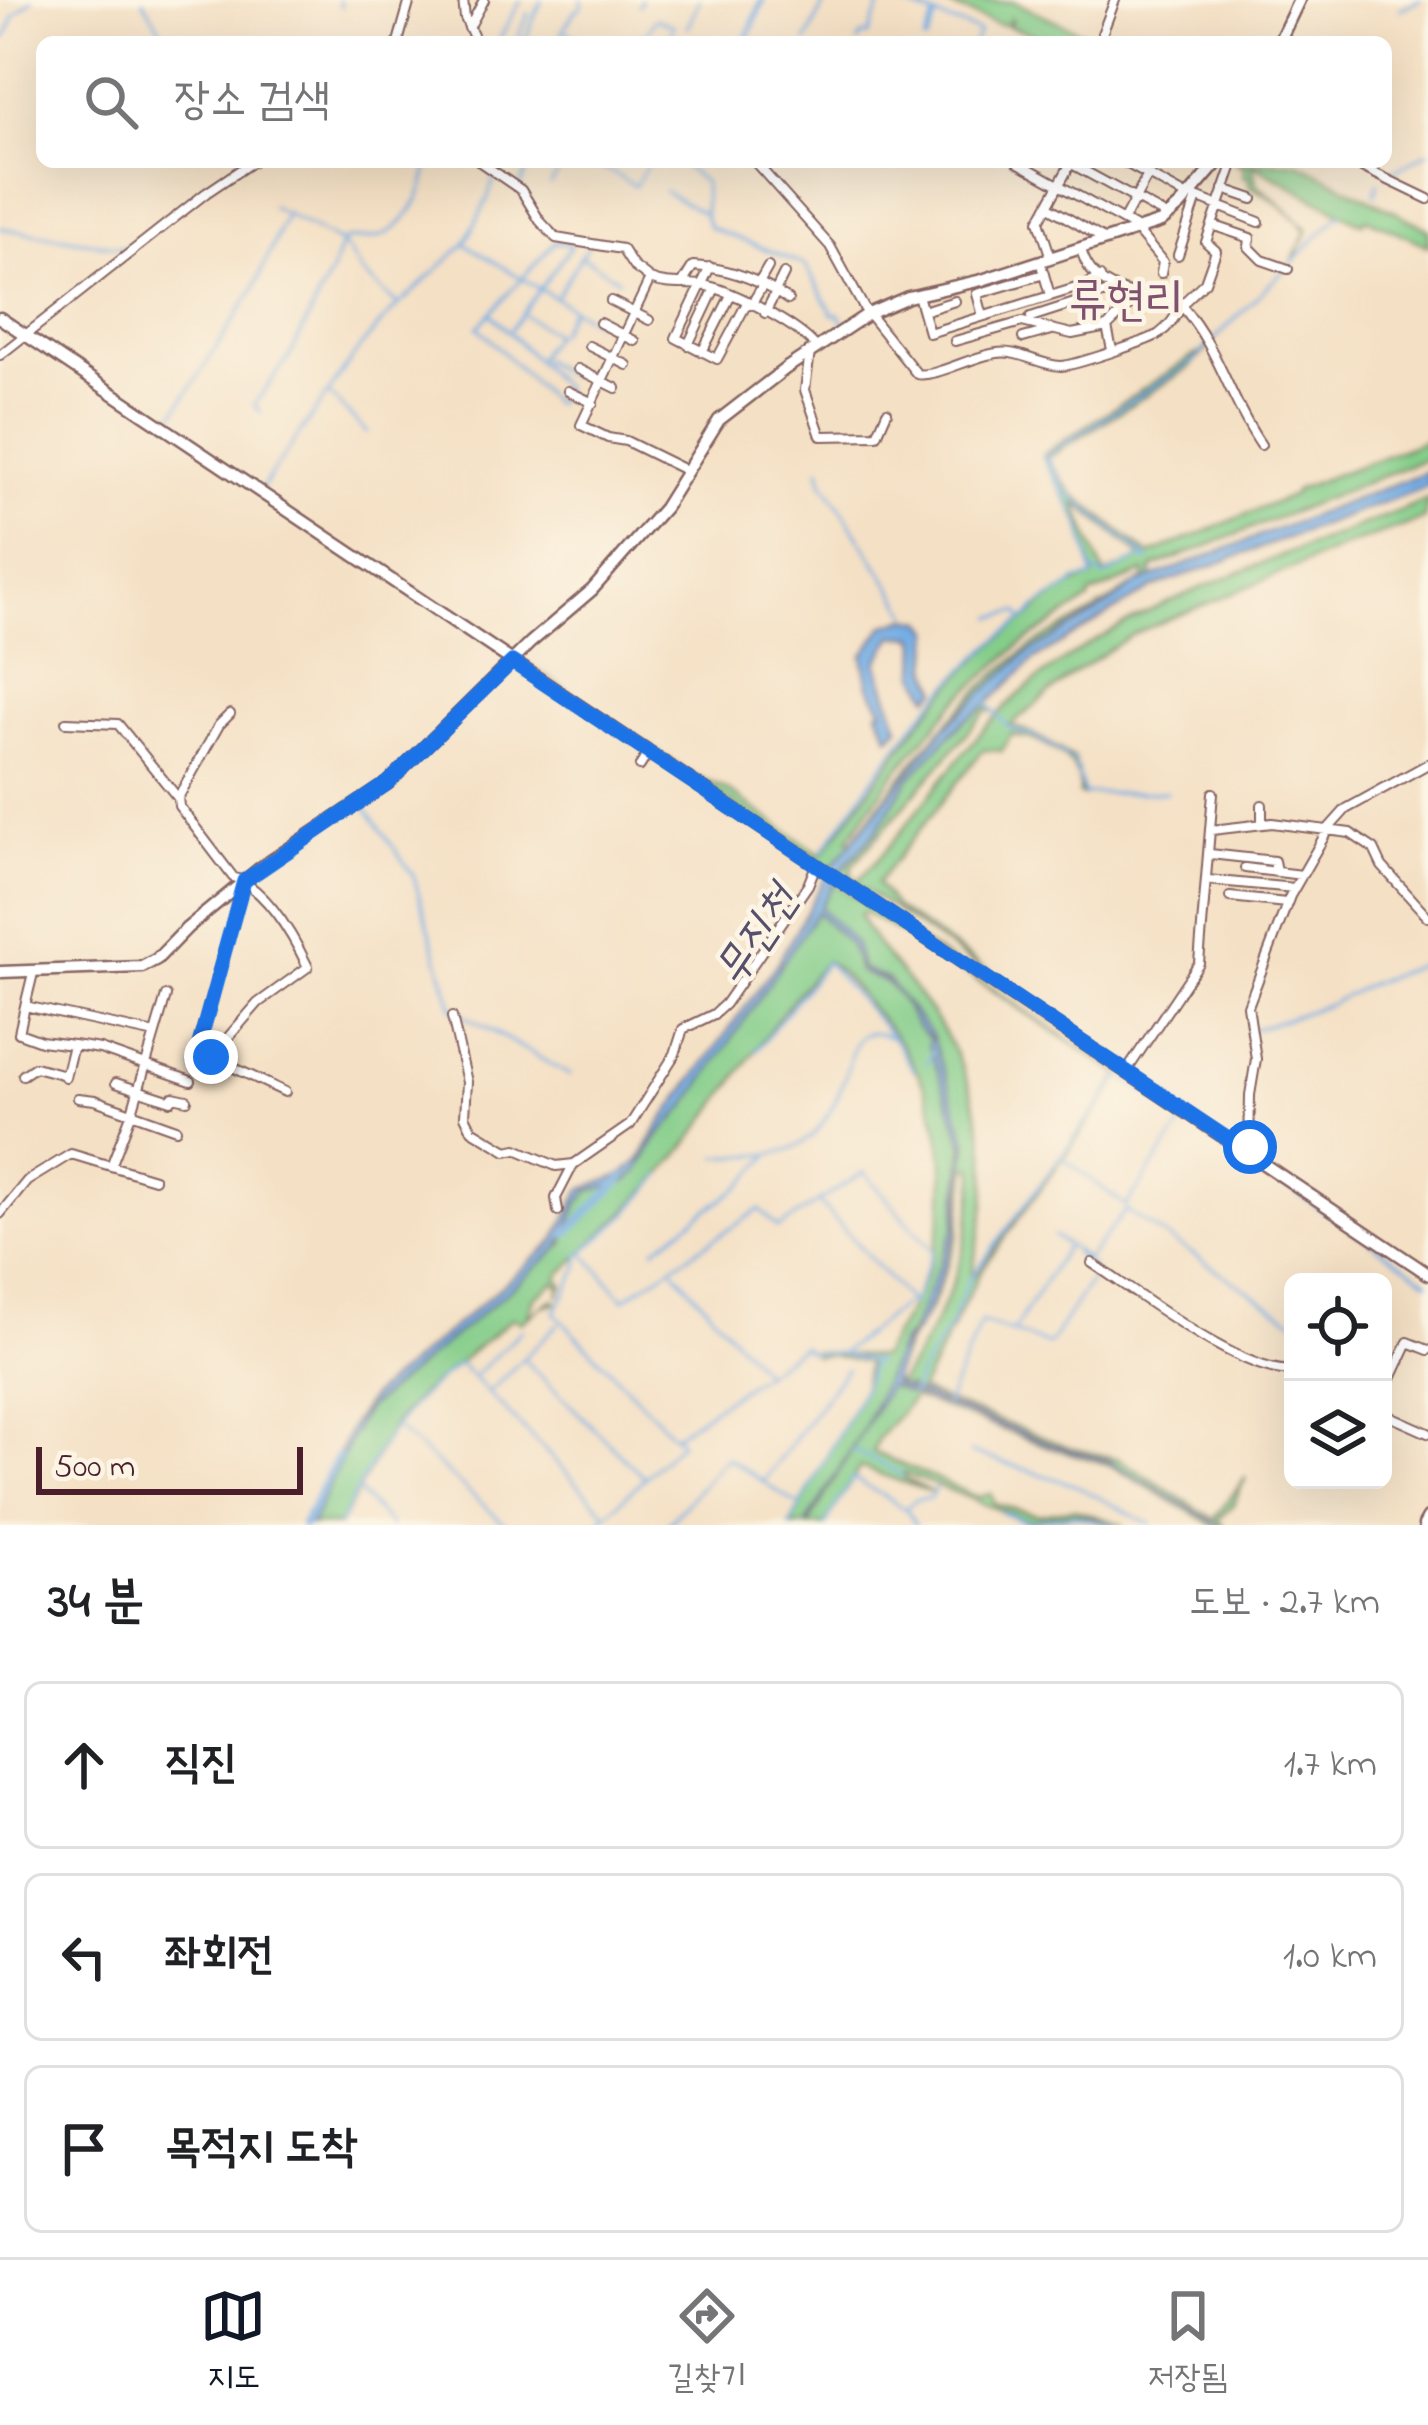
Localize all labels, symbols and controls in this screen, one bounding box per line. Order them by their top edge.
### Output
search box [36,36,1392,168]
icon: search [78,69,144,135]
text: 장소 검색 [174,69,330,135]
district label: 류현리 [1068,268,1184,338]
water label: 무진천 [700,870,818,1000]
route end [184,1030,238,1084]
route start [1223,1120,1277,1174]
map controls [1284,1273,1392,1489]
button: locate [1284,1273,1392,1381]
button: layers [1284,1381,1392,1489]
scale bar [36,1441,303,1494]
text: 500 m [54,1444,135,1492]
text: 34 분 [48,1566,144,1641]
text: 도보 · 2.7 km [1189,1575,1380,1632]
icon: ahead [51,1732,117,1798]
text: 직진 [165,1732,237,1798]
text: 1.7 km [1283,1737,1377,1794]
icon: left [51,1924,117,1990]
text: 좌회전 [165,1924,274,1990]
text: 1.0 km [1283,1929,1377,1986]
icon: arrive [51,2116,117,2182]
text: 목적지 도착 [165,2116,357,2182]
tab: 지도 [200,2283,266,2403]
tab: 길찾기 [667,2283,747,2403]
tab: 저장됨 [1148,2283,1228,2403]

